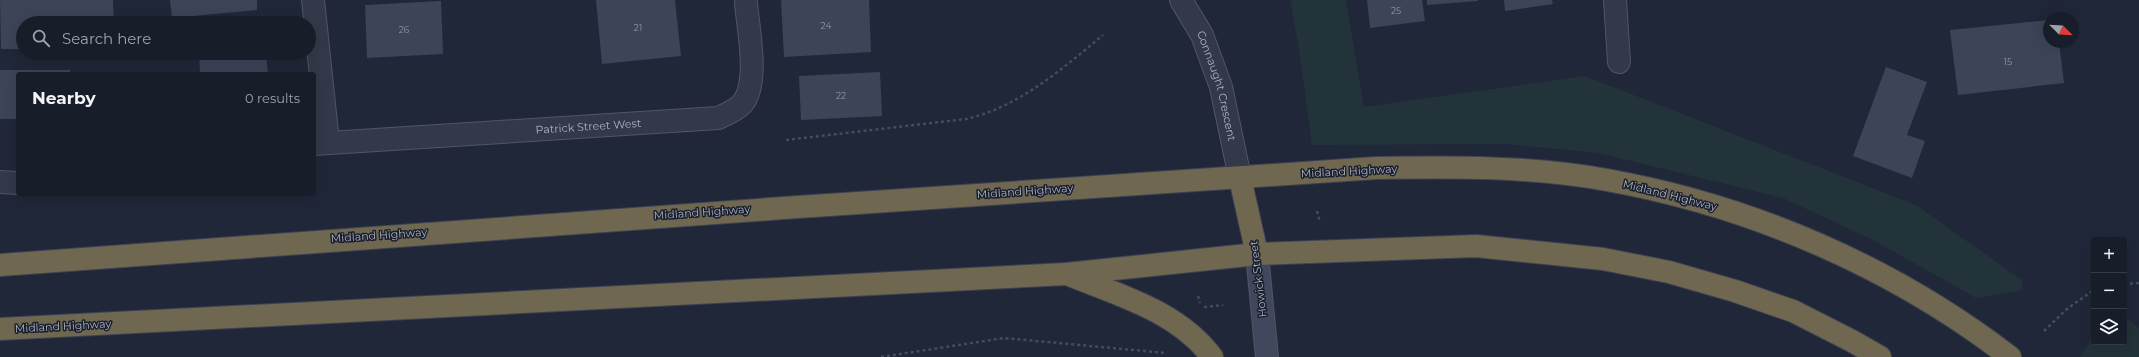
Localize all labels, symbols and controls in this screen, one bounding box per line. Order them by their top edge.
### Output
house number: 25 [1391,5,1401,16]
north arrow [2043,12,2079,48]
search box [16,16,316,60]
house number: 24 [821,20,831,31]
house number: 21 [634,22,642,33]
house number: 26 [399,24,410,35]
icon: search [30,27,52,49]
street label: Connaught Crescent [1194,28,1239,143]
text: Search here [62,29,151,48]
house number: 15 [2004,56,2012,67]
text: Nearby [32,88,96,108]
text: 0 results [245,90,300,106]
house number: 22 [836,90,846,101]
street label: Patrick Street West [535,116,642,137]
street label: Midland Highway [1300,161,1398,181]
street label: Midland Highway [1621,177,1719,213]
street label: Midland Highway [976,181,1074,201]
street label: Midland Highway [653,202,751,222]
street label: Midland Highway [330,225,428,245]
map controls [2091,237,2127,345]
button: + [2091,237,2127,273]
street label: Howick Street [1246,239,1270,318]
button: − [2091,273,2127,309]
button: layers [2091,309,2127,345]
street label: Midland Highway [14,316,112,336]

